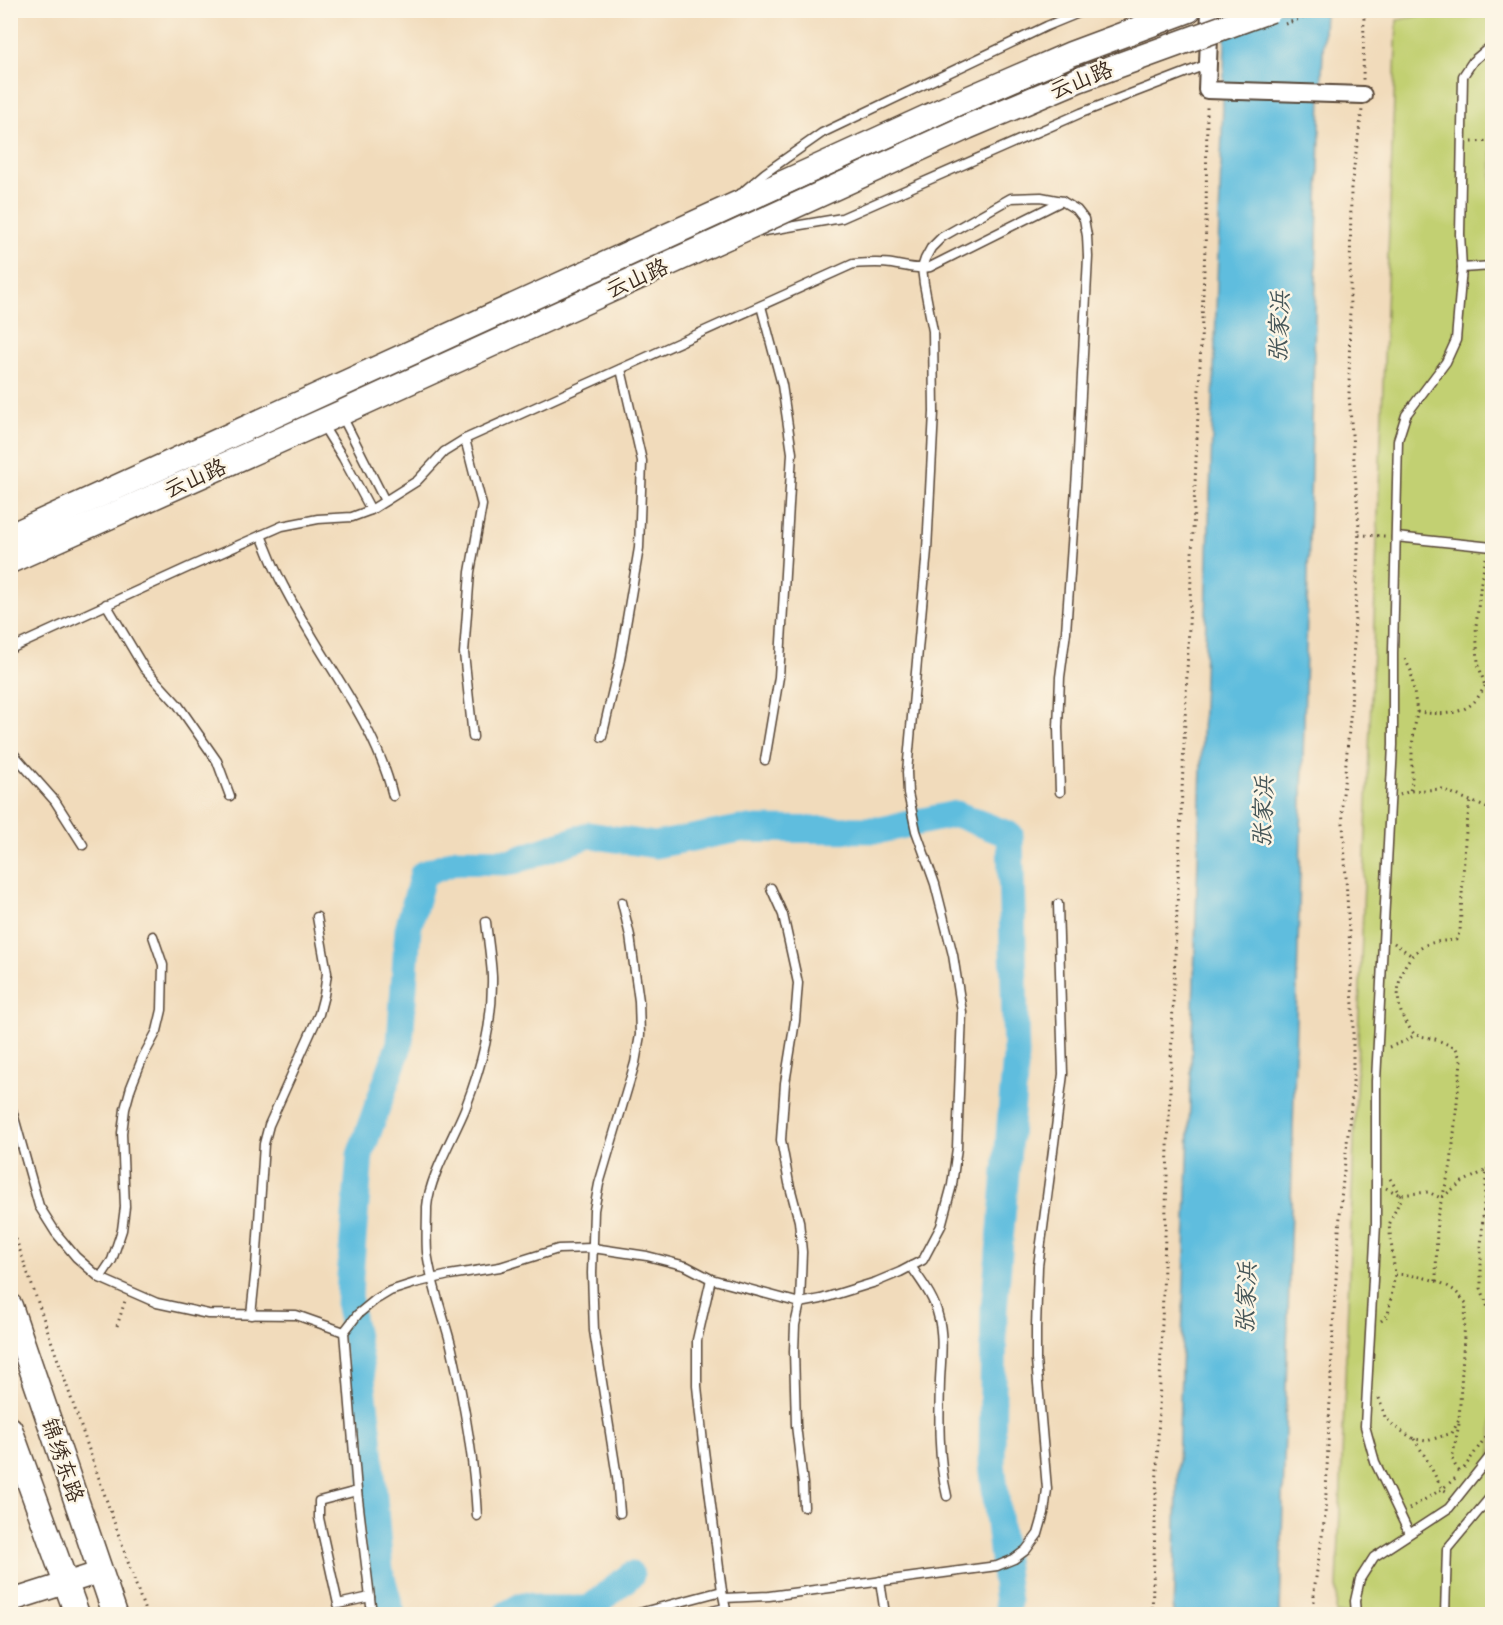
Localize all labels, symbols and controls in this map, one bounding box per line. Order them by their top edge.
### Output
street label: 云山路 [1043,50,1119,110]
street label: 云山路 [599,247,675,309]
water label: 张家浜 [1257,289,1301,364]
street label: 云山路 [157,447,233,509]
water label: 张家浜 [1241,774,1285,849]
water label: 张家浜 [1224,1260,1268,1335]
street label: 锦绣东路 [30,1412,96,1508]

